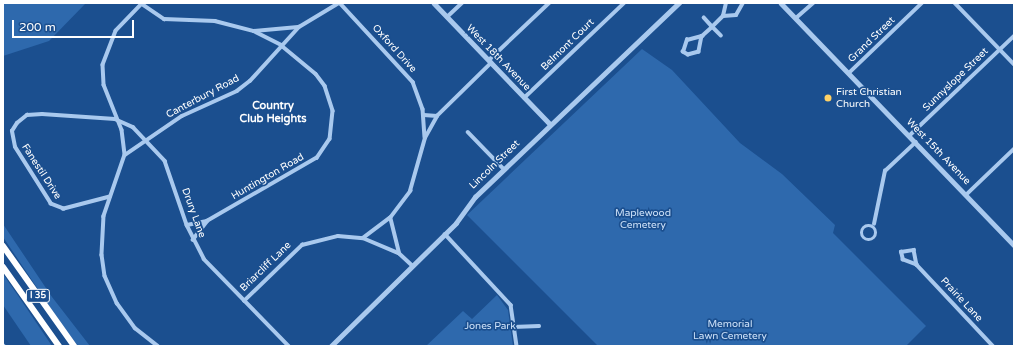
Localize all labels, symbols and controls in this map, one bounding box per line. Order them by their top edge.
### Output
scale bar [14,12,136,38]
street label: Grand Street [846,15,898,65]
street label: Belmont Court [539,17,597,73]
text: 200 m [19,20,56,34]
street label: West 18th Avenue [463,22,533,94]
street label: Oxford Drive [369,23,419,75]
street label: Sunnyslope Street [921,46,991,114]
street label: Canterbury Road [164,73,242,121]
place label: First Christian Church [836,86,902,110]
marker: First Christian Church [823,93,833,103]
district label: Country Club Heights [240,100,306,126]
street label: West 15th Avenue [903,116,973,188]
street label: Lincoln Street [467,138,523,192]
street label: Fanestil Drive [19,142,63,202]
street label: Huntington Road [230,151,306,203]
street label: Drury Lane [178,186,208,240]
park label: Maplewood Cemetery [615,207,671,230]
street label: Briarcliff Lane [238,240,294,294]
street label: Prairie Lane [937,275,985,325]
road number: I 35 [25,289,51,303]
park label: Memorial Lawn Cemetery [693,318,767,342]
park label: Jones Park [464,321,516,333]

